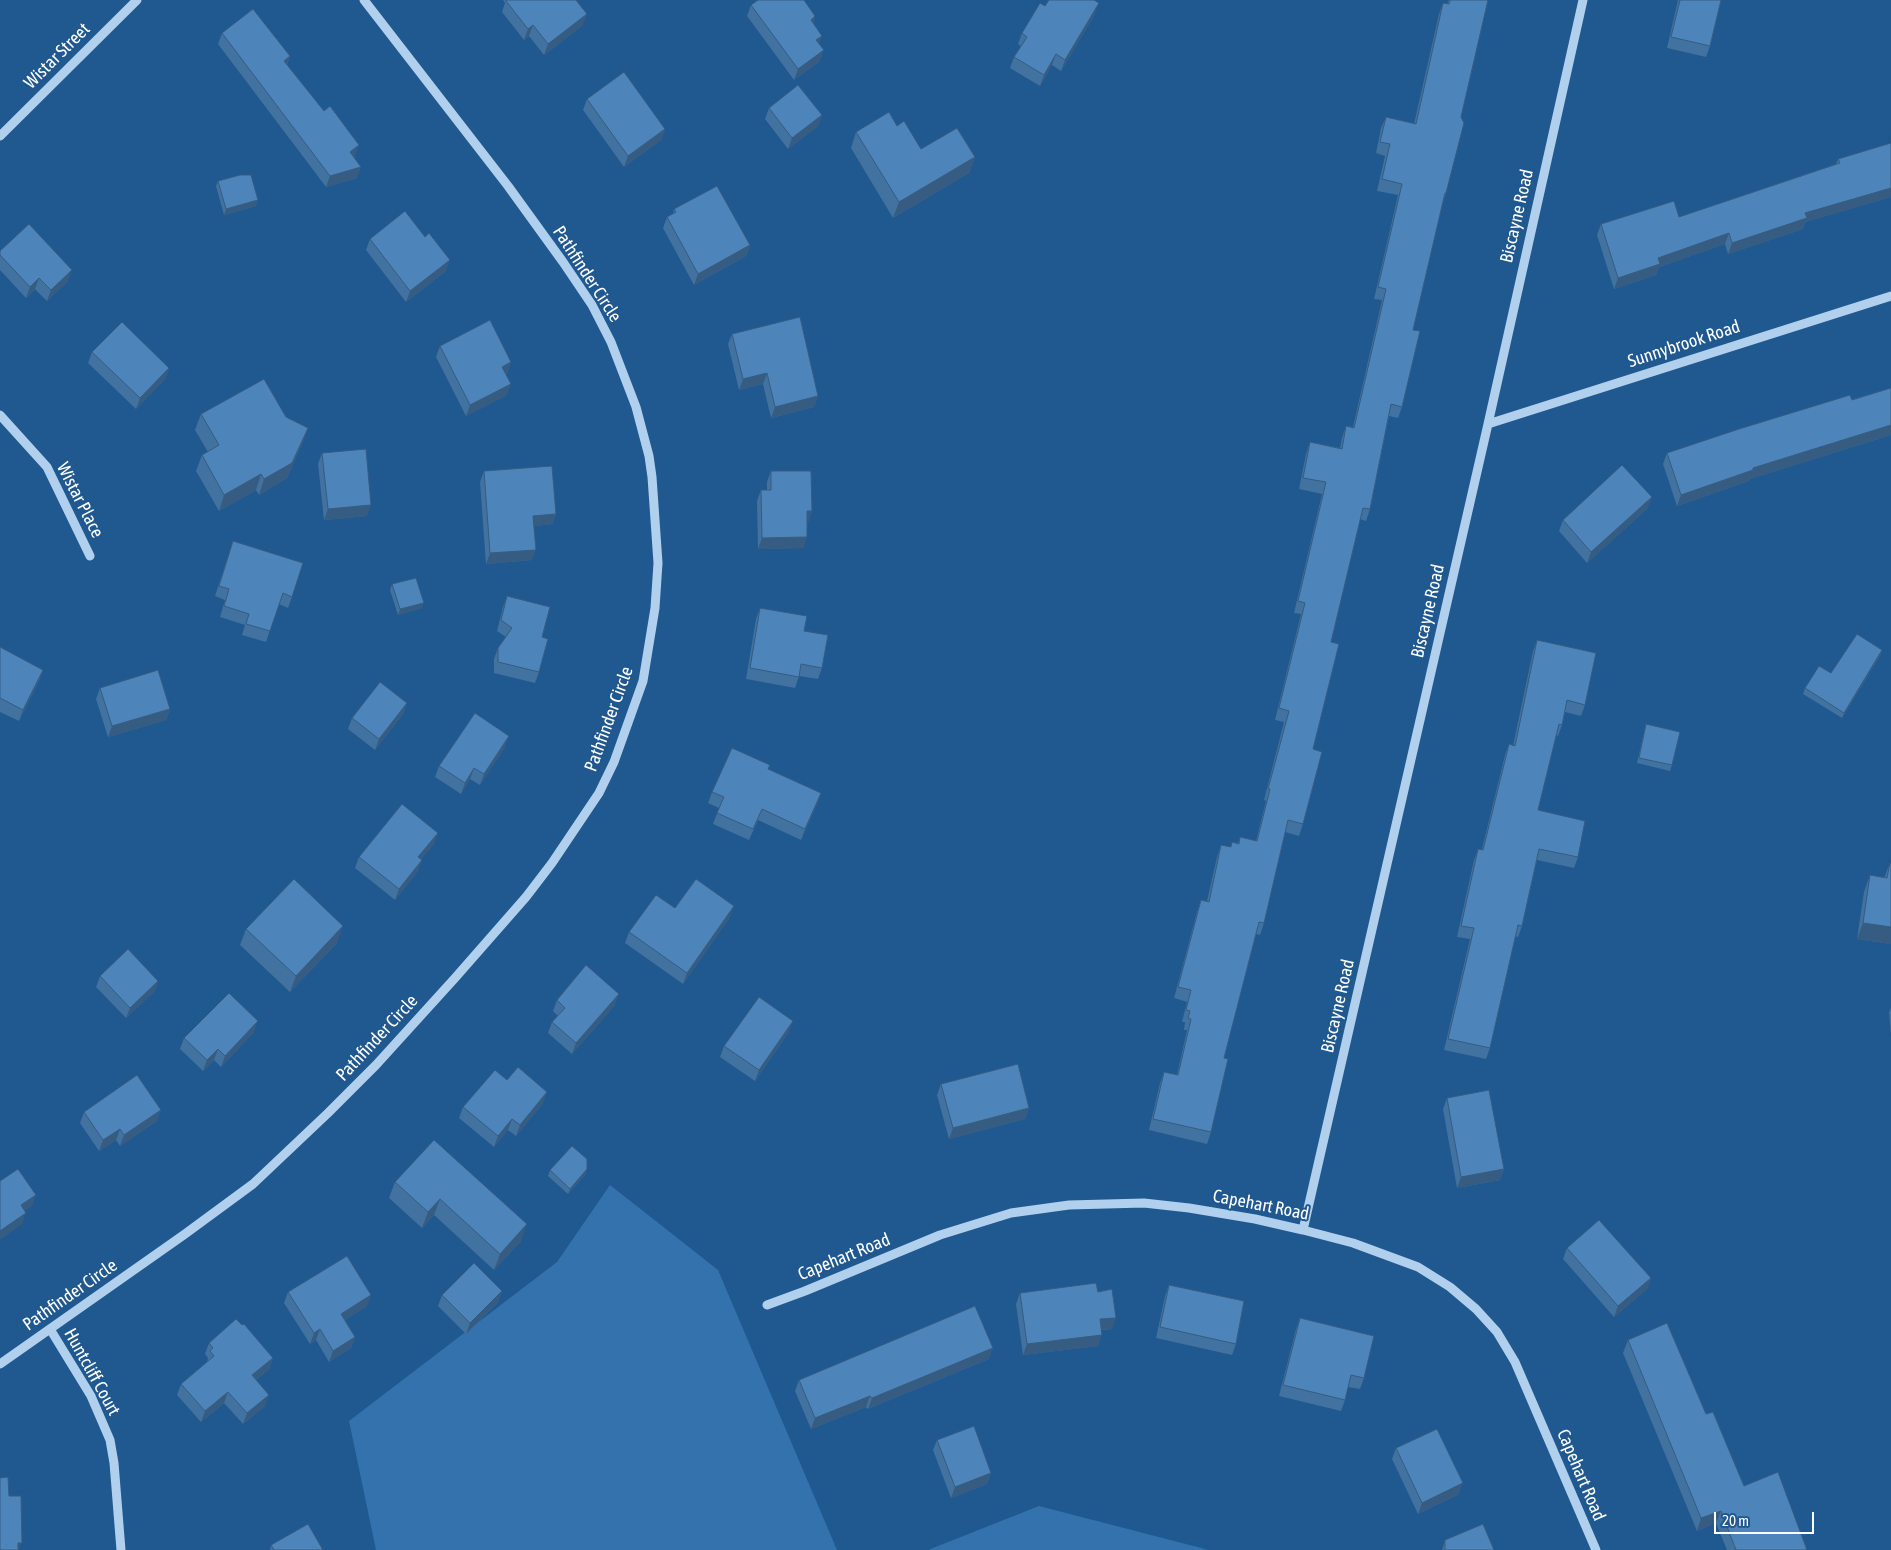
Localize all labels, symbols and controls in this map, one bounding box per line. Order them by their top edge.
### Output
street label: Wistar Street [20,19,94,93]
street label: Biscayne Road [1496,167,1538,265]
street label: Pathfinder Circle [548,222,626,326]
street label: Sunnybrook Road [1625,316,1743,372]
street label: Wistar Place [52,459,108,541]
street label: Biscayne Road [1407,562,1449,660]
street label: Pathfinder Circle [580,664,638,774]
street label: Biscayne Road [1317,957,1359,1055]
street label: Pathfinder Circle [332,990,422,1086]
street label: Capehart Road [1211,1185,1311,1225]
street label: Capehart Road [795,1229,893,1285]
street label: Pathfinder Circle [19,1255,121,1335]
street label: Huntcliff Court [59,1325,125,1419]
street label: Capehart Road [1552,1426,1610,1524]
scale bar [1716,1502,1816,1534]
text: 20 m [1722,1512,1749,1529]

